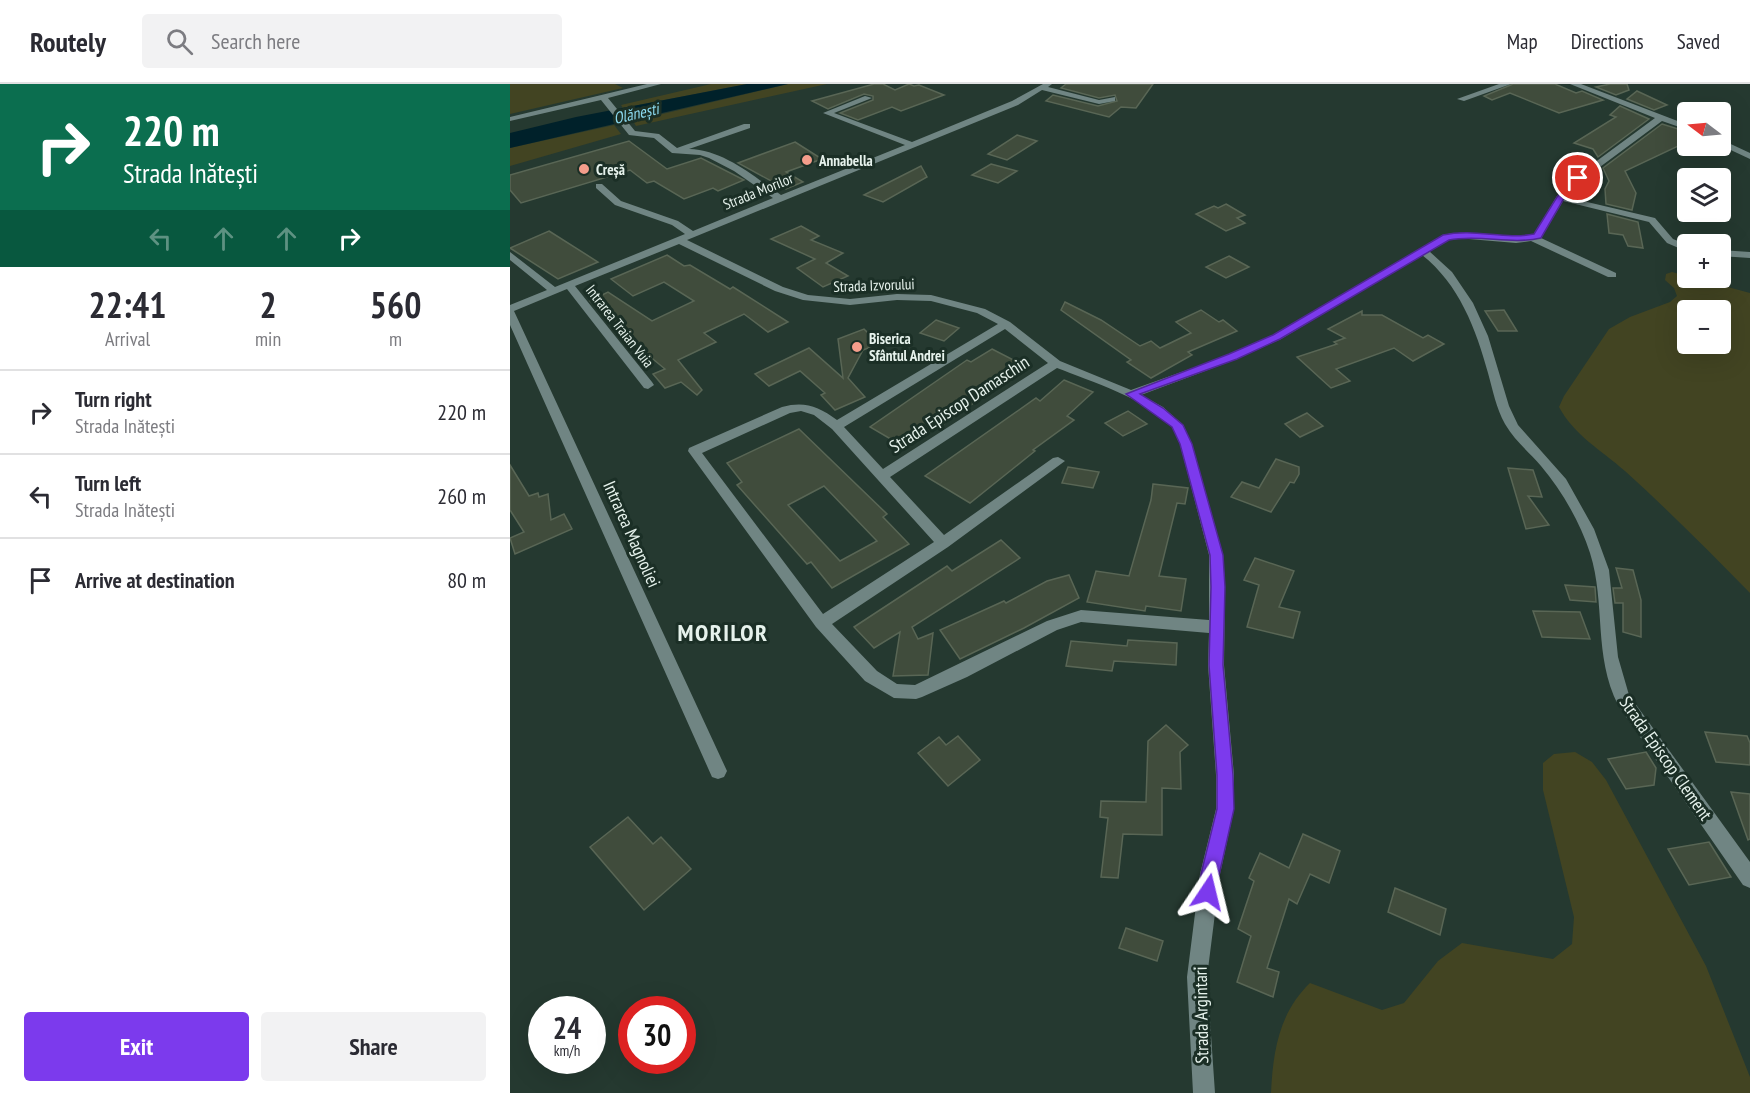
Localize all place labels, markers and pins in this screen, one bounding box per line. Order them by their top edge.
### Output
place label: Annabella [818,151,873,170]
pin [1552,152,1603,203]
marker: Annabella [800,153,814,167]
place label: Creșă [596,160,625,179]
marker: Creșă [577,162,591,176]
place label: Biserica Sfântul Andrei [869,329,945,365]
marker: Biserica Sfântul Andrei [850,340,864,354]

